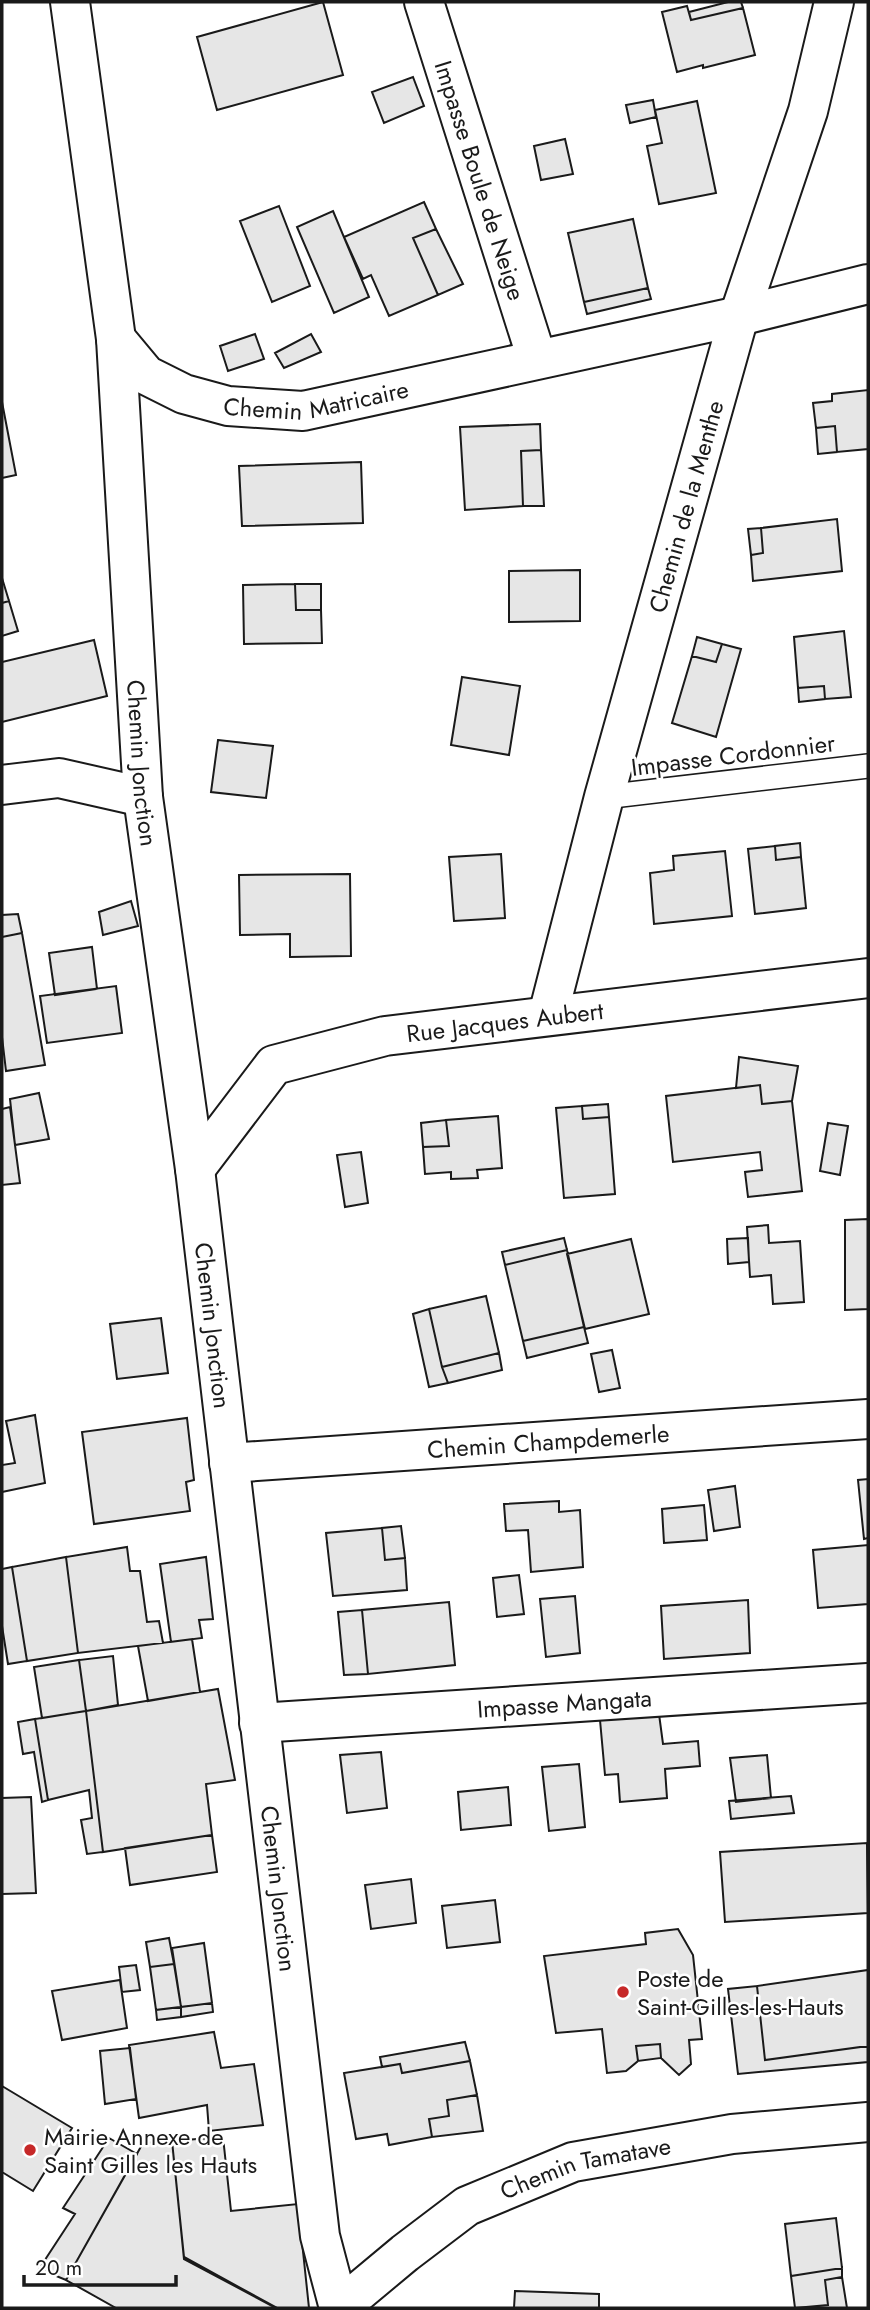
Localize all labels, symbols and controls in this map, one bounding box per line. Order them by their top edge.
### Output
street label: Impasse Boule de Neige [426,56,535,305]
street label: Chemin Matricaire [222,371,412,428]
street label: Chemin de la Menthe [639,396,732,616]
street label: Chemin Jonction [119,679,167,848]
street label: Impasse Cordonnier [629,725,838,785]
street label: Rue Jacques Aubert [404,992,605,1051]
street label: Chemin Jonction [186,1240,240,1410]
street label: Chemin Champdemerle [426,1415,670,1467]
street label: Impasse Mangata [476,1680,653,1726]
street label: Chemin Jonction [252,1804,306,1973]
place label: Poste de Saint-Gilles-les-Hauts [637,1961,844,2024]
marker: Poste de Saint-Gilles-les-Hauts [615,1984,631,2000]
place label: Mairie Annexe de Saint Gilles les Hauts [44,2119,257,2182]
street label: Chemin Tamatave [494,2128,673,2208]
marker: Mairie Annexe de Saint Gilles les Hauts [22,2142,38,2158]
scale bar [24,2244,177,2288]
text: 20 m [35,2253,82,2283]

